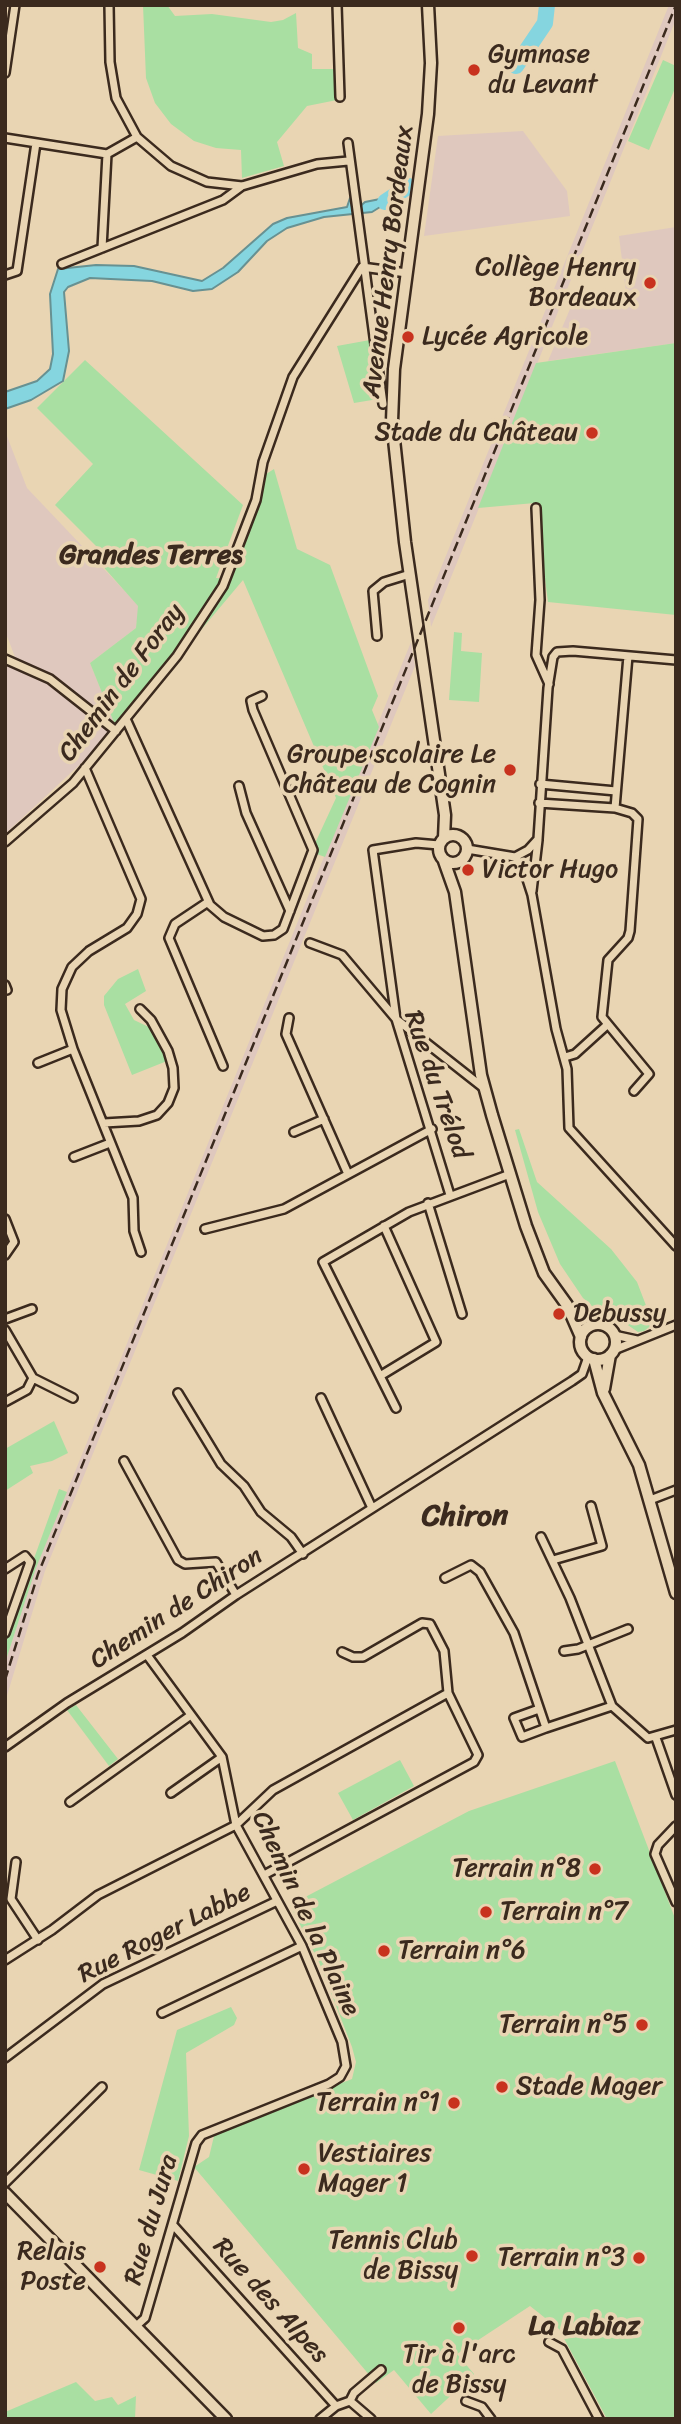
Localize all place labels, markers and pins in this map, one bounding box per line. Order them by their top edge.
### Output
place label: Gymnase du Levant [488,39,597,100]
marker: Gymnase du Levant [466,62,482,78]
place label: Collège Henry Bordeaux [475,252,636,314]
marker: Collège Henry Bordeaux [642,275,658,291]
place label: Lycée Agricole [422,321,588,353]
marker: Lycée Agricole [400,329,416,345]
place label: Stade du Château [374,417,578,449]
marker: Stade du Château [584,425,600,441]
place label: Groupe scolaire Le Château de Cognin [283,739,496,800]
marker: Groupe scolaire Le Château de Cognin [502,762,518,778]
place label: Victor Hugo [482,854,618,886]
marker: Victor Hugo [460,862,476,878]
place label: Debussy [573,1298,666,1330]
marker: Debussy [551,1306,567,1322]
place label: Terrain n°8 [452,1853,581,1885]
marker: Terrain n°8 [587,1861,603,1877]
place label: Terrain n°7 [500,1896,628,1928]
marker: Terrain n°7 [478,1904,494,1920]
place label: Terrain n°6 [398,1935,526,1967]
marker: Terrain n°6 [376,1943,392,1959]
place label: Terrain n°5 [499,2009,628,2041]
marker: Terrain n°5 [634,2017,650,2033]
place label: Stade Mager [516,2071,662,2103]
marker: Stade Mager [494,2079,510,2095]
place label: Terrain n°1 [316,2087,440,2119]
marker: Terrain n°1 [446,2095,462,2111]
place label: Vestiaires Mager 1 [318,2138,431,2200]
marker: Vestiaires Mager 1 [296,2161,312,2177]
place label: Tennis Club de Bissy [328,2225,458,2286]
place label: Relais Poste [17,2236,86,2298]
place label: Terrain n°3 [498,2242,625,2274]
marker: Tennis Club de Bissy [464,2248,480,2264]
marker: Terrain n°3 [631,2250,647,2266]
marker: Relais Poste [92,2259,108,2275]
marker: Tir à l'arc de Bissy [451,2320,467,2336]
place label: Tir à l'arc de Bissy [403,2339,515,2400]

